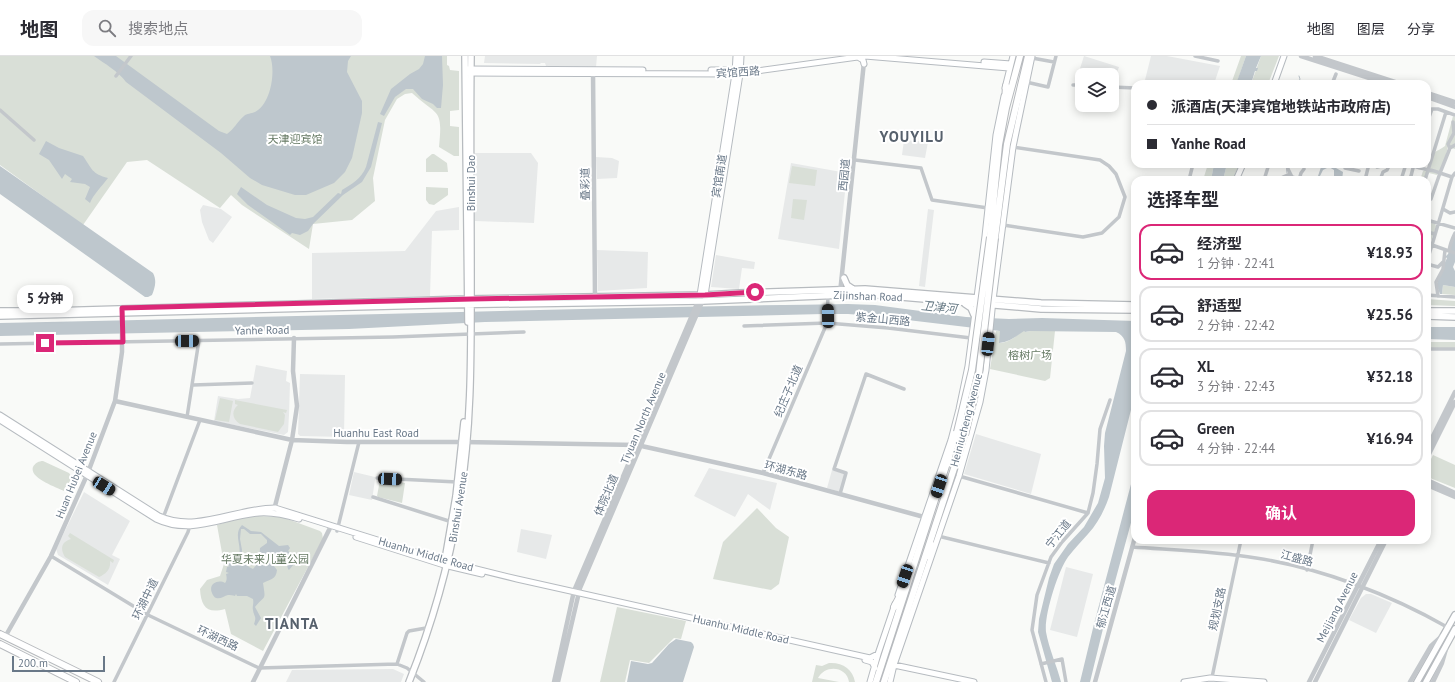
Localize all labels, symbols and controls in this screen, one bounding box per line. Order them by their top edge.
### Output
search box [82,10,362,46]
text: 地图 [20,17,58,41]
icon: search [96,17,118,39]
text: 搜索地点 [128,19,188,38]
text: 地图 [1307,20,1335,38]
text: 图层 [1357,20,1385,38]
text: 分享 [1407,20,1435,38]
street label: 宾馆西路 [716,63,760,81]
map controls [1075,68,1119,112]
button: layers [1075,68,1119,112]
text: 派酒店(天津宾馆地铁站市政府店) [1171,97,1391,116]
district label: YOUYILU [879,127,944,146]
park label: 天津迎宾馆 [268,132,323,146]
text: Yanhe Road [1171,134,1246,153]
street label: 宾馆南道 [709,153,729,199]
street label: Binshui Dao [464,155,478,211]
street label: 西园道 [835,158,853,192]
street label: 叠彩道 [578,167,592,201]
text: 选择车型 [1147,188,1219,211]
icon: car [1149,234,1185,270]
text: 经济型 [1197,234,1242,253]
text: ¥18.93 [1367,243,1413,262]
text: 1 分钟 · 22:41 [1197,255,1275,272]
route start [746,283,764,301]
callout: 5 分钟 [17,285,73,313]
street label: Zijinshan Road [833,288,903,304]
text: 5 分钟 [27,290,63,307]
icon: car [1149,296,1185,332]
text: 舒适型 [1197,296,1242,315]
water label: 卫津河 [920,298,960,317]
car [822,304,834,328]
text: ¥25.56 [1367,305,1413,324]
street label: 紫金山西路 [855,310,911,328]
text: 2 分钟 · 22:42 [1197,317,1275,334]
street label: Yanhe Road [235,323,290,337]
car [981,331,995,357]
route end [36,334,54,352]
car [175,335,199,347]
park label: 榕树广场 [1008,348,1052,362]
text: XL [1197,357,1214,376]
icon: car [1149,358,1185,394]
street label: 纪庄子北道 [771,363,805,419]
text: ¥32.18 [1367,367,1413,386]
street label: Tiyuan North Avenue [617,370,669,466]
street label: Heiniucheng Avenue [947,371,985,468]
text: 3 分钟 · 22:43 [1197,378,1275,395]
text: Green [1197,419,1235,438]
icon: car [1149,420,1185,456]
street label: Huanhu East Road [333,426,419,440]
street label: Huan Hubei Avenue [52,429,100,520]
text: ¥16.94 [1367,429,1413,448]
text: 4 分钟 · 22:44 [1197,440,1275,457]
street label: 环湖东路 [763,458,809,482]
street label: Binshui Avenue [445,470,471,544]
car [378,472,402,486]
street label: 体院北道 [591,472,621,518]
car [930,473,948,499]
car [91,475,117,497]
button: 确认 [1147,490,1415,536]
street label: 宁江道 [1042,517,1074,551]
street label: Huanhu Middle Road [377,534,475,574]
street label: 江盛路 [1279,547,1315,569]
park label: 华夏未来儿童公园 [221,552,309,566]
car [895,563,915,589]
street label: Meijiang Avenue [1313,569,1361,645]
street label: 环湖中道 [129,576,161,622]
street label: 郁江西道 [1093,584,1119,630]
street label: 规划支路 [1206,586,1228,632]
street label: Huanhu Middle Road [692,611,790,647]
district label: TIANTA [265,614,319,633]
street label: 环湖西路 [195,622,241,654]
scale bar [12,654,105,673]
text: 200 m [18,656,48,670]

